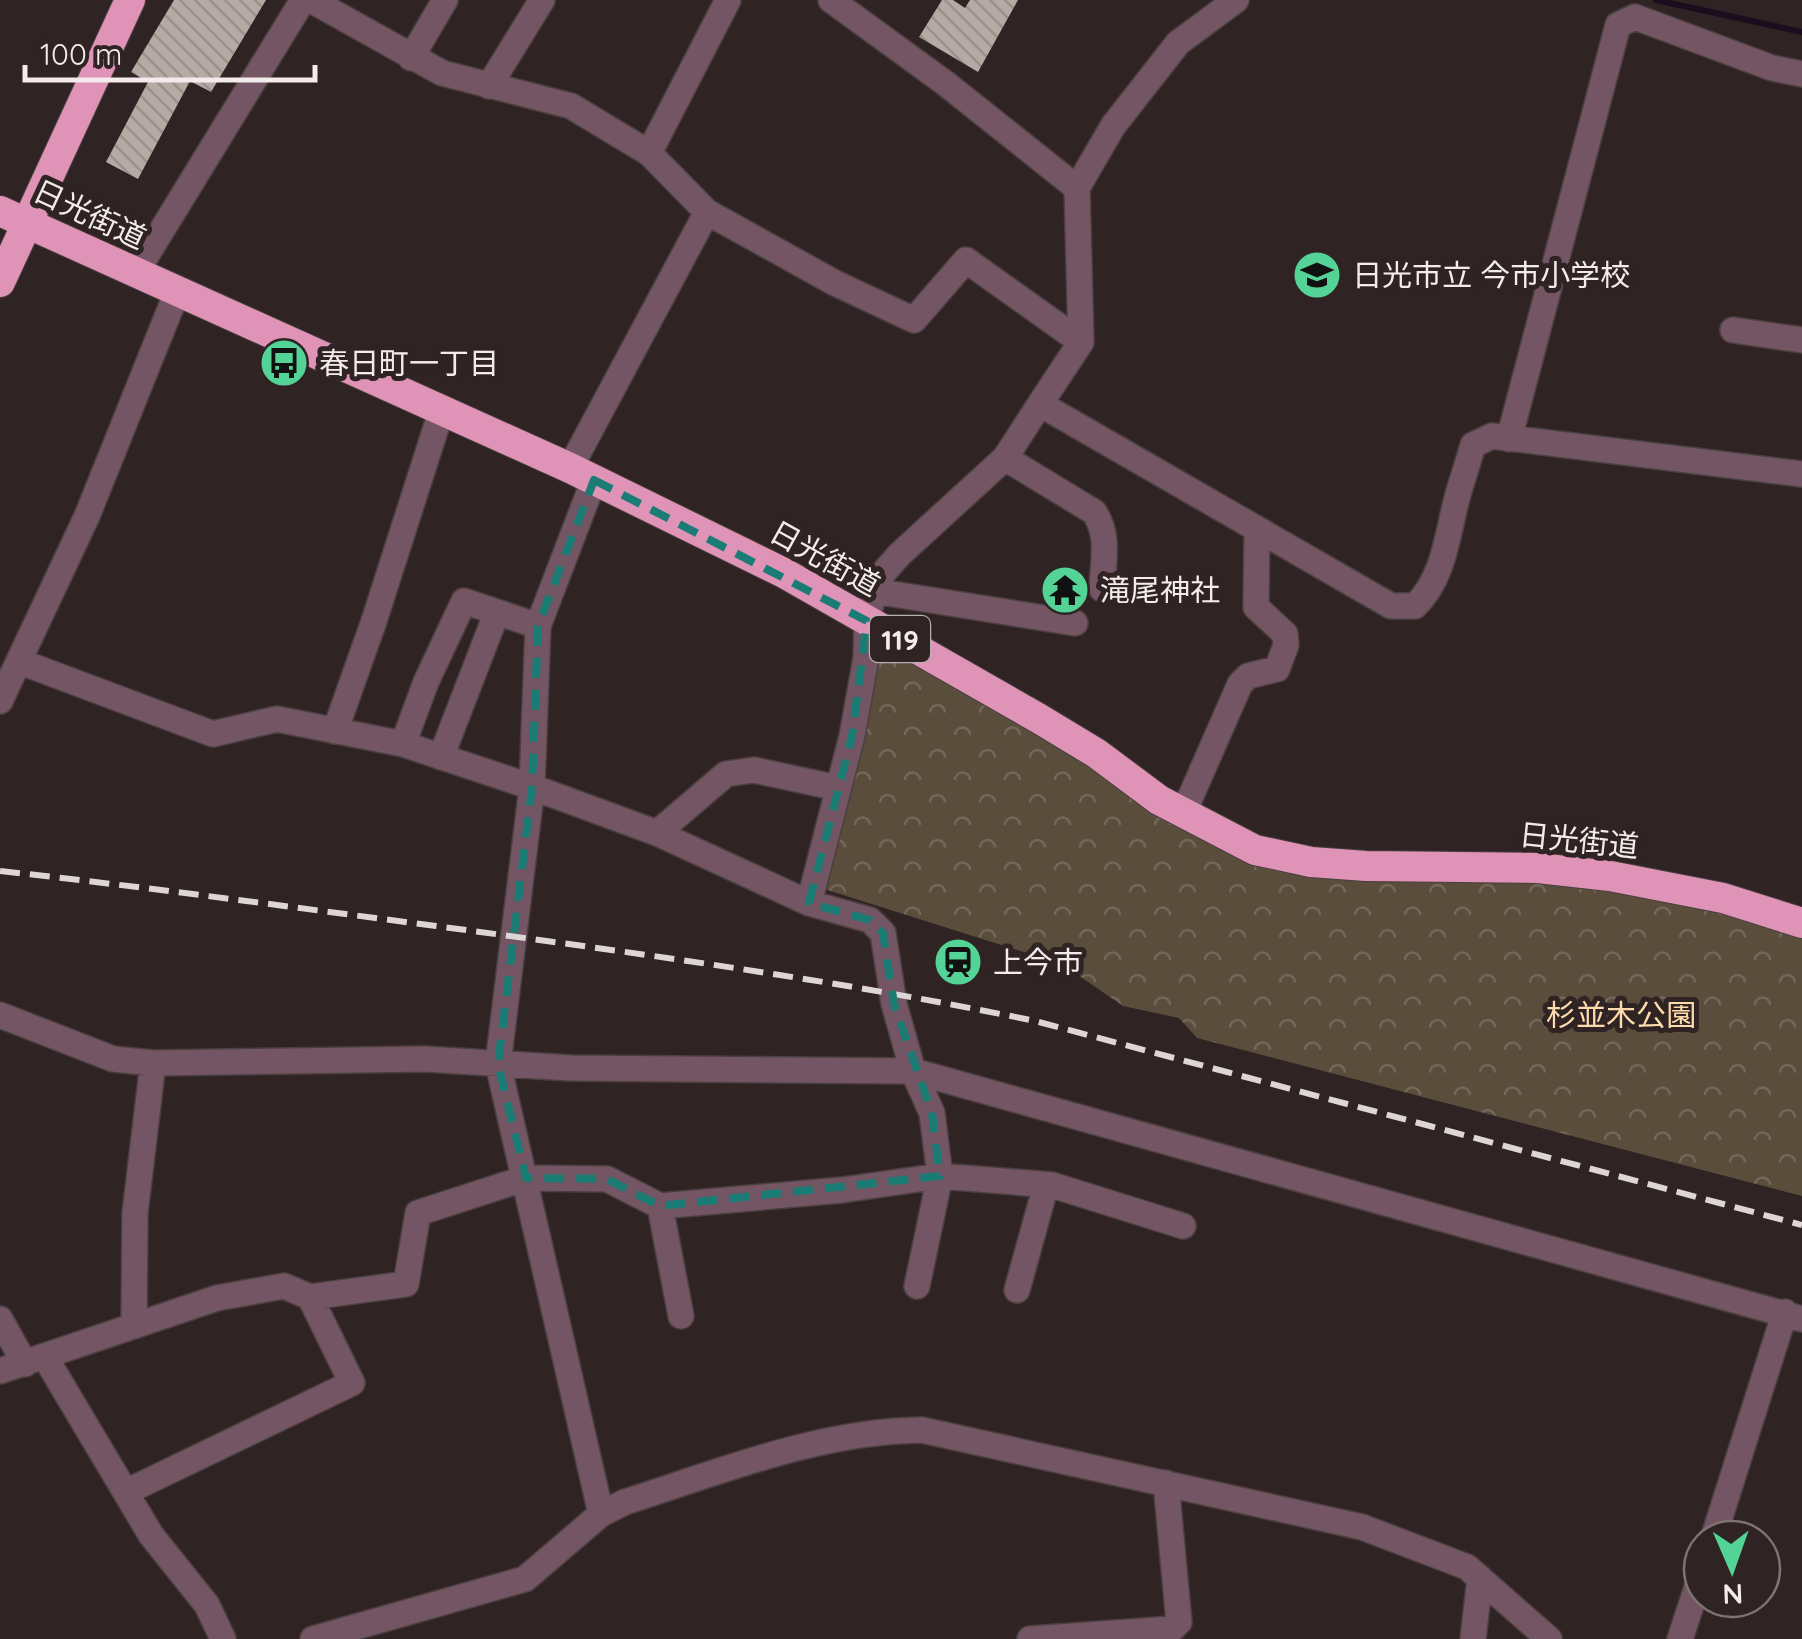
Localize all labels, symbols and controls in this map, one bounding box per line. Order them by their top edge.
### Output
scale bar [25,20,315,82]
text: 100 m [40,35,122,73]
street label: 日光街道 [28,171,152,257]
school or university icon: 日光市立 今市小学校 [1291,249,1343,301]
place label: 日光市立 今市小学校 [1352,256,1630,294]
bus stop icon: 春日町一丁目 [258,337,310,389]
place label: 春日町一丁目 [319,344,499,382]
street label: 日光街道 [763,512,887,604]
temple icon: 滝尾神社 [1039,564,1091,616]
place label: 滝尾神社 [1100,571,1220,609]
road number: 119 [870,616,930,662]
street label: 日光街道 [1517,815,1641,865]
station icon: 上今市 [932,936,984,988]
place label: 上今市 [993,943,1083,981]
park label: 杉並木公園 [1546,996,1696,1034]
north arrow [1682,1519,1782,1619]
text: N [1722,1577,1744,1612]

